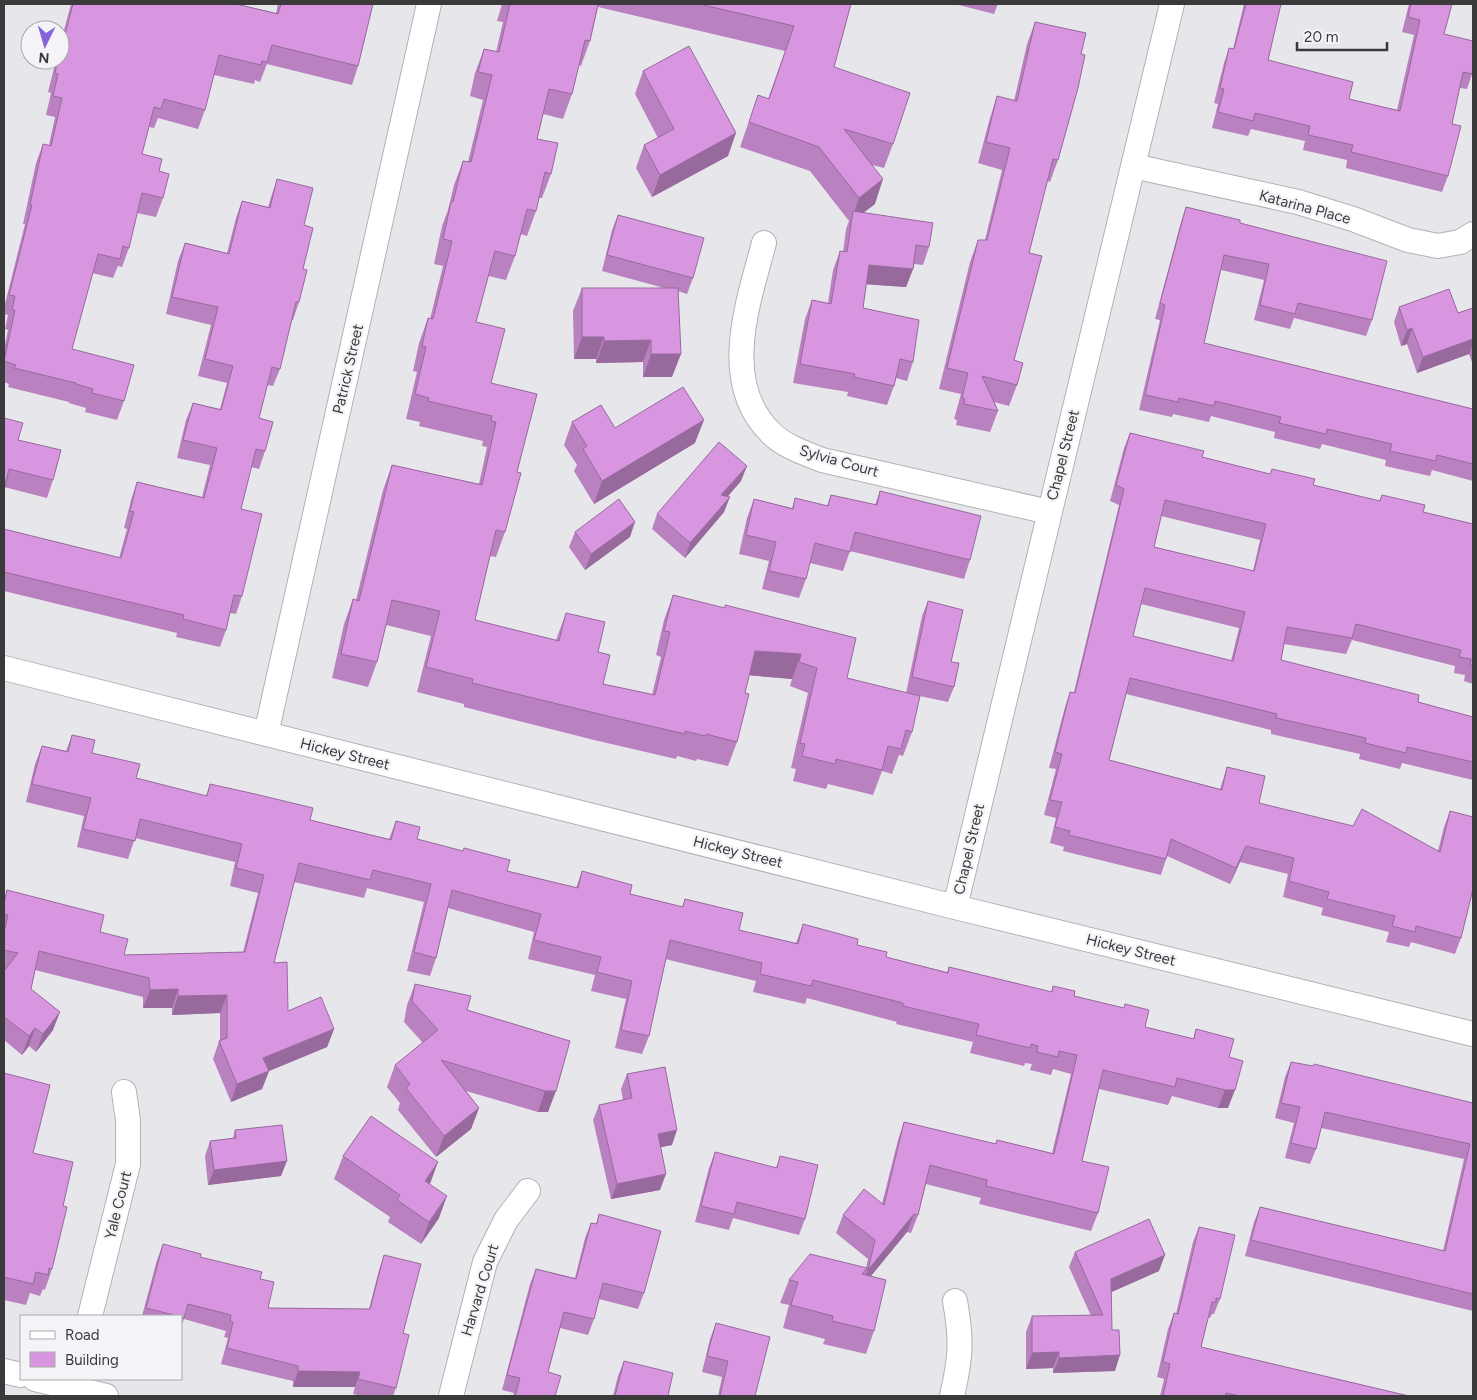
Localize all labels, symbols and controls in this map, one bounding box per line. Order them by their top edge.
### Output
north arrow [20,20,70,70]
scale bar [1297,20,1387,52]
text: 20 m [1304,28,1338,46]
text: N [38,49,50,66]
street label: Katarina Place [1257,186,1353,228]
street label: Patrick Street [329,322,367,416]
street label: Chapel Street [1043,407,1083,502]
street label: Sylvia Court [797,441,881,481]
street label: Hickey Street [298,734,392,774]
street label: Chapel Street [950,801,988,896]
street label: Hickey Street [691,832,785,872]
street label: Hickey Street [1084,930,1178,970]
street label: Yale Court [101,1169,135,1241]
street label: Harvard Court [457,1241,503,1338]
legend [20,1315,182,1380]
text: Road [65,1326,100,1344]
text: Building [65,1351,119,1369]

